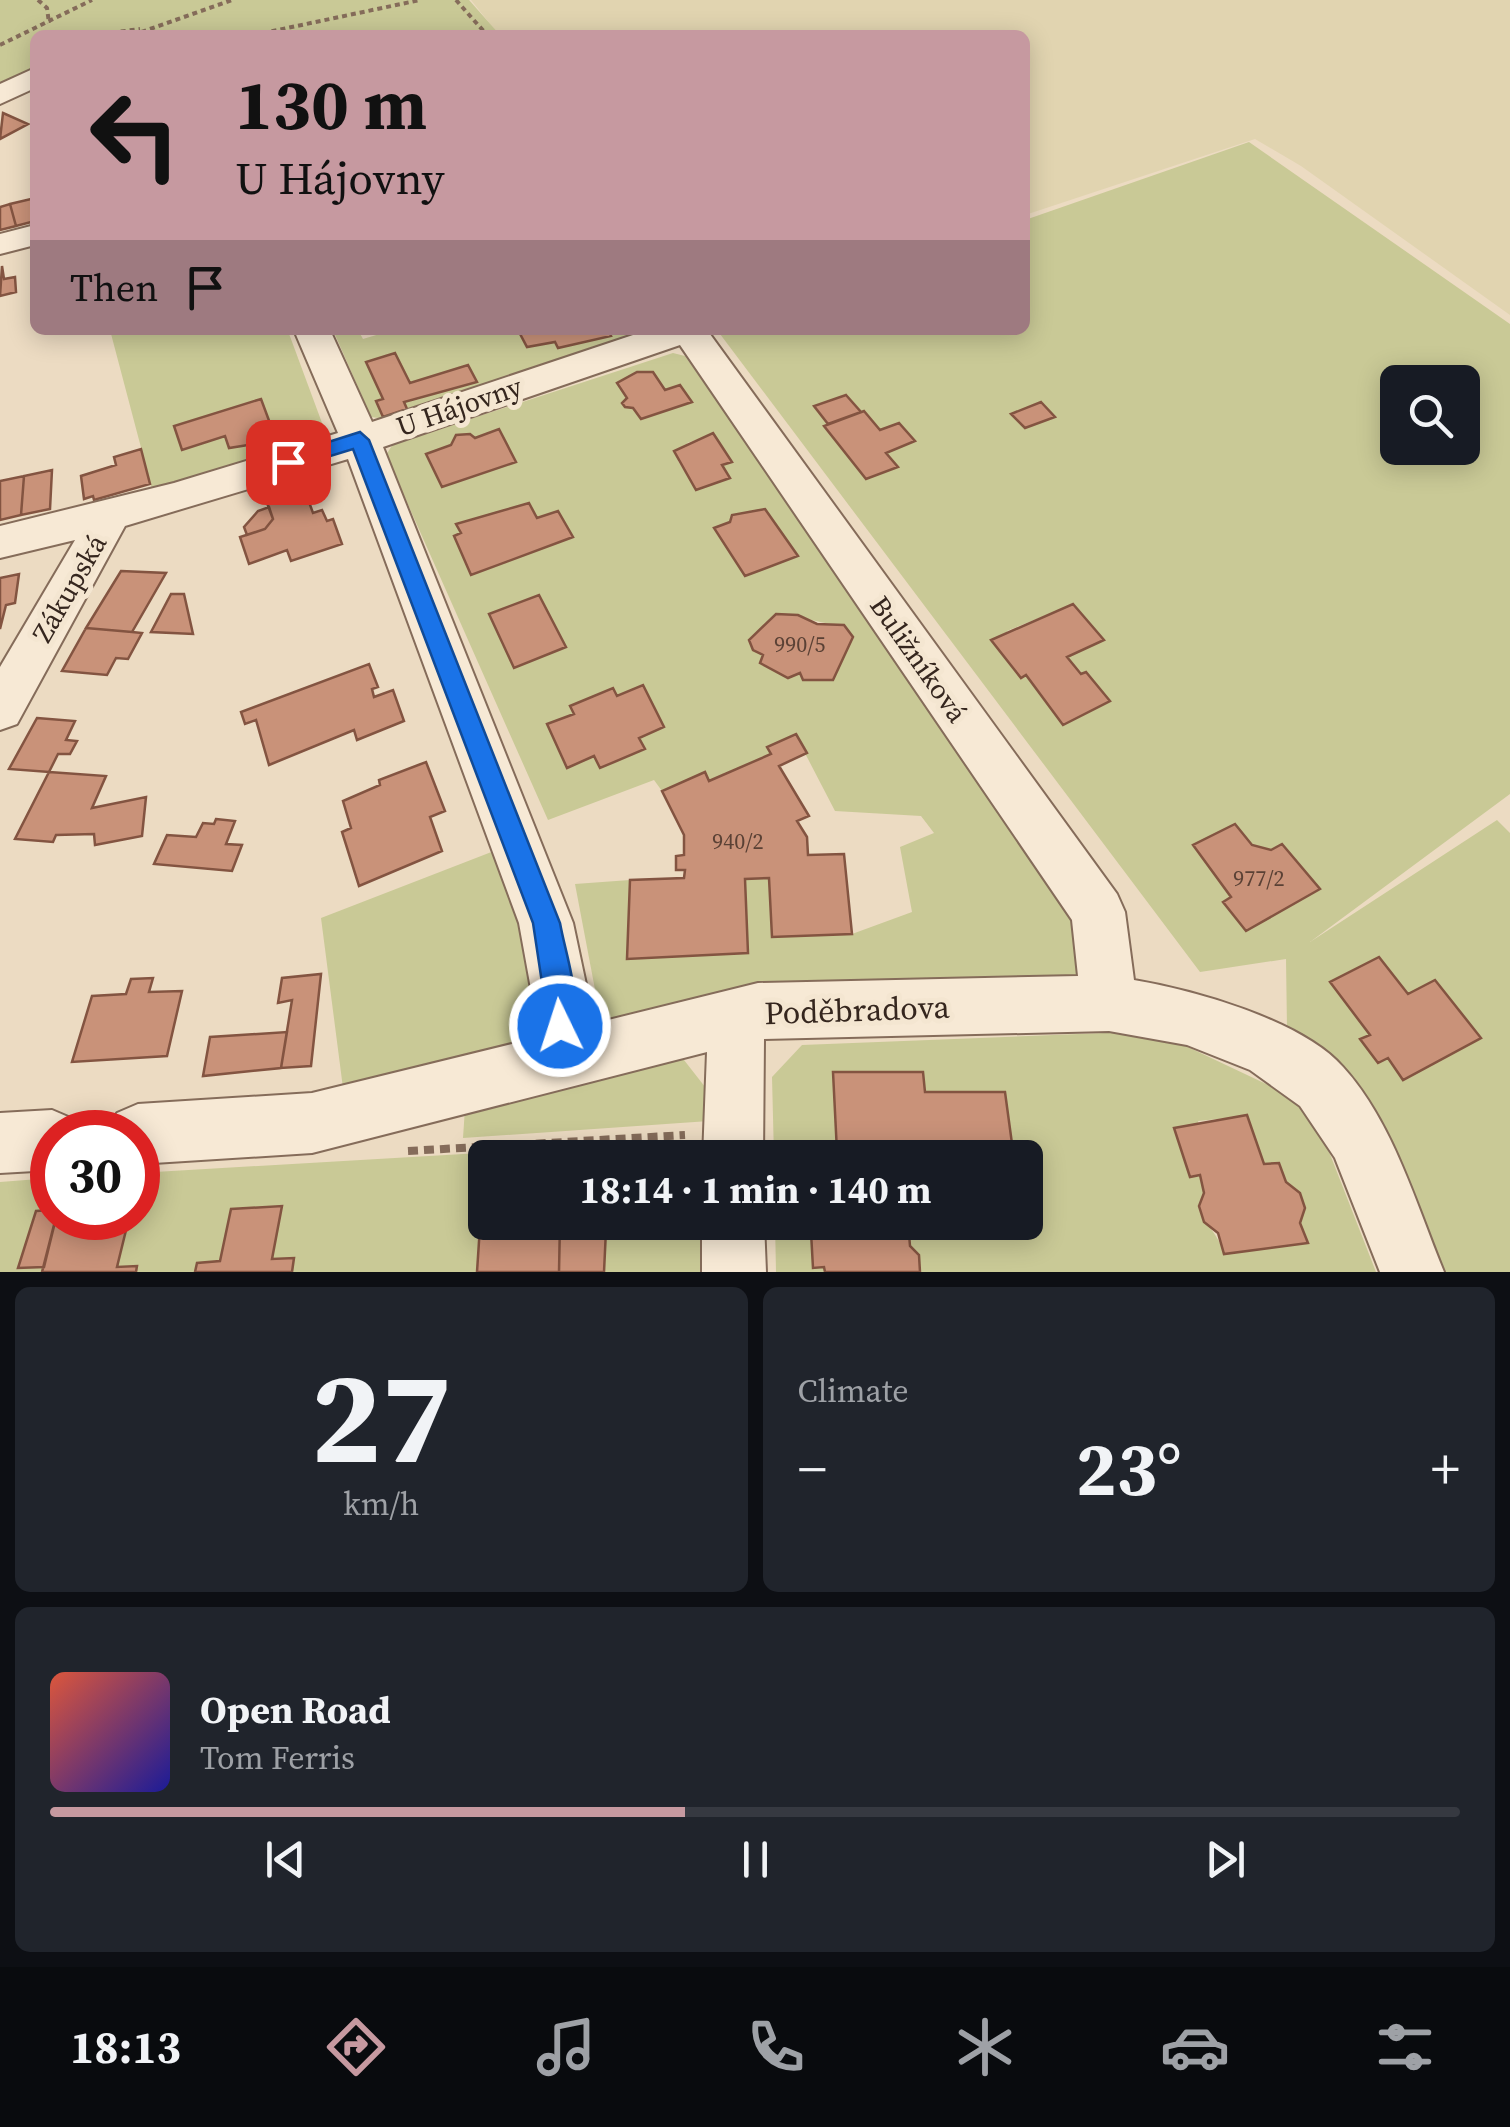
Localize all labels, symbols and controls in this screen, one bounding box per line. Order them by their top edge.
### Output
text: 130 m [235,56,427,152]
icon: left [70,70,200,200]
text: U Hájovny [235,147,445,209]
icon: arrive [178,260,233,315]
text: Then [70,262,158,314]
map controls [1380,365,1480,465]
button: search [1380,365,1480,465]
street label: U Hájovny [391,367,527,445]
pin [246,420,331,505]
icon: arrive [261,435,316,490]
street label: Zákupská [23,526,116,649]
street label: Buližníková [862,588,977,730]
house number: 990/5 [774,629,826,659]
house number: 940/2 [712,826,764,856]
house number: 977/2 [1233,863,1285,893]
position arrow [508,974,612,1078]
street label: Poděbradova [764,985,951,1035]
speed limit sign: 30 [30,1110,160,1240]
text: 18:14 · 1 min · 140 m [579,1164,932,1216]
text: 27 [311,1327,452,1506]
text: Climate [798,1369,909,1413]
text: 23° [1076,1417,1182,1520]
text: − [798,1431,827,1506]
text: + [1431,1431,1460,1506]
text: km/h [343,1482,419,1526]
text: Open Road [200,1684,391,1736]
text: Tom Ferris [200,1736,355,1780]
icon: previous [258,1832,313,1887]
icon: pause [728,1832,783,1887]
icon: next [1198,1832,1253,1887]
icon: directions [321,2012,391,2082]
icon: music [531,2012,601,2082]
icon: phone [741,2012,811,2082]
icon: climate [950,2012,1020,2082]
icon: car [1160,2012,1230,2082]
icon: filters [1370,2012,1440,2082]
text: 18:13 [70,2016,181,2078]

